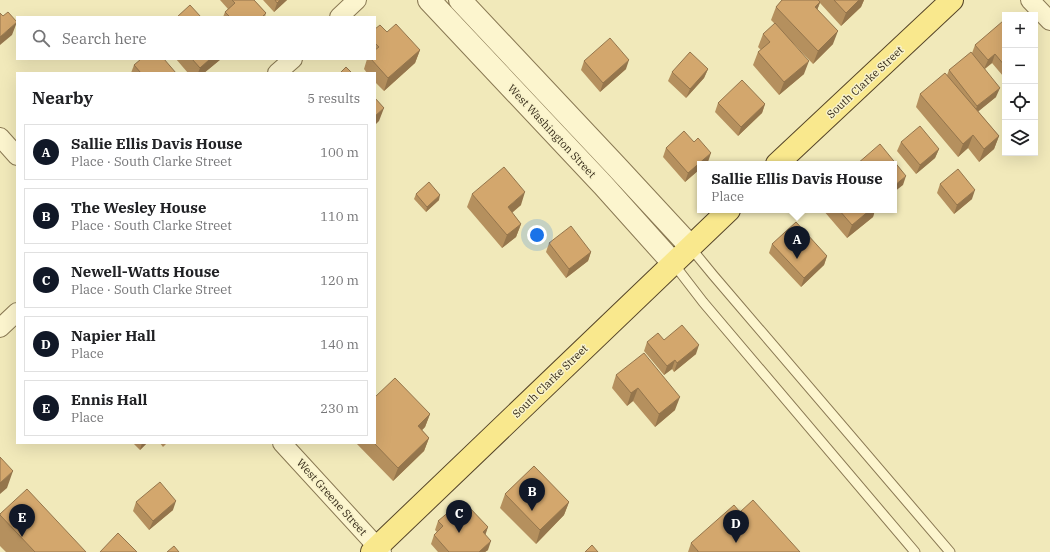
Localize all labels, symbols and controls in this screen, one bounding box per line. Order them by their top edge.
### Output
map controls [1002,12,1038,156]
button: + [1002,12,1038,48]
search box [16,16,376,60]
icon: search [30,27,52,49]
text: Search here [62,29,147,48]
street label: South Clarke Street [824,43,906,121]
button: − [1002,48,1038,84]
street label: West Washington Street [505,81,599,181]
button: locate [1002,84,1038,120]
text: Nearby [32,87,93,109]
text: 5 results [307,90,360,107]
button: layers [1002,120,1038,156]
text: Sallie Ellis Davis House [71,134,242,153]
text: A [41,144,51,161]
text: 100 m [320,144,359,161]
text: Place · South Clarke Street [71,153,232,170]
popup [697,161,897,213]
text: Sallie Ellis Davis House [711,169,883,188]
text: Place [711,188,744,205]
text: The Wesley House [71,198,206,217]
text: B [41,208,51,225]
text: 110 m [320,208,359,225]
text: Place · South Clarke Street [71,217,232,234]
your location [527,225,547,245]
pin: A [784,226,810,259]
text: Newell-Watts House [71,262,220,281]
text: C [42,272,50,289]
text: 120 m [320,272,359,289]
text: Place · South Clarke Street [71,281,232,298]
text: Napier Hall [71,326,156,345]
text: D [41,336,51,353]
text: 140 m [320,336,359,353]
street label: South Clarke Street [509,341,591,421]
text: Place [71,345,104,362]
text: Ennis Hall [71,390,147,409]
text: E [42,400,50,417]
text: 230 m [320,400,359,417]
text: Place [71,409,104,426]
street label: West Greene Street [294,456,370,538]
pin: B [519,478,545,511]
pin: C [446,500,472,533]
pin: E [9,504,35,537]
pin: D [723,510,749,543]

